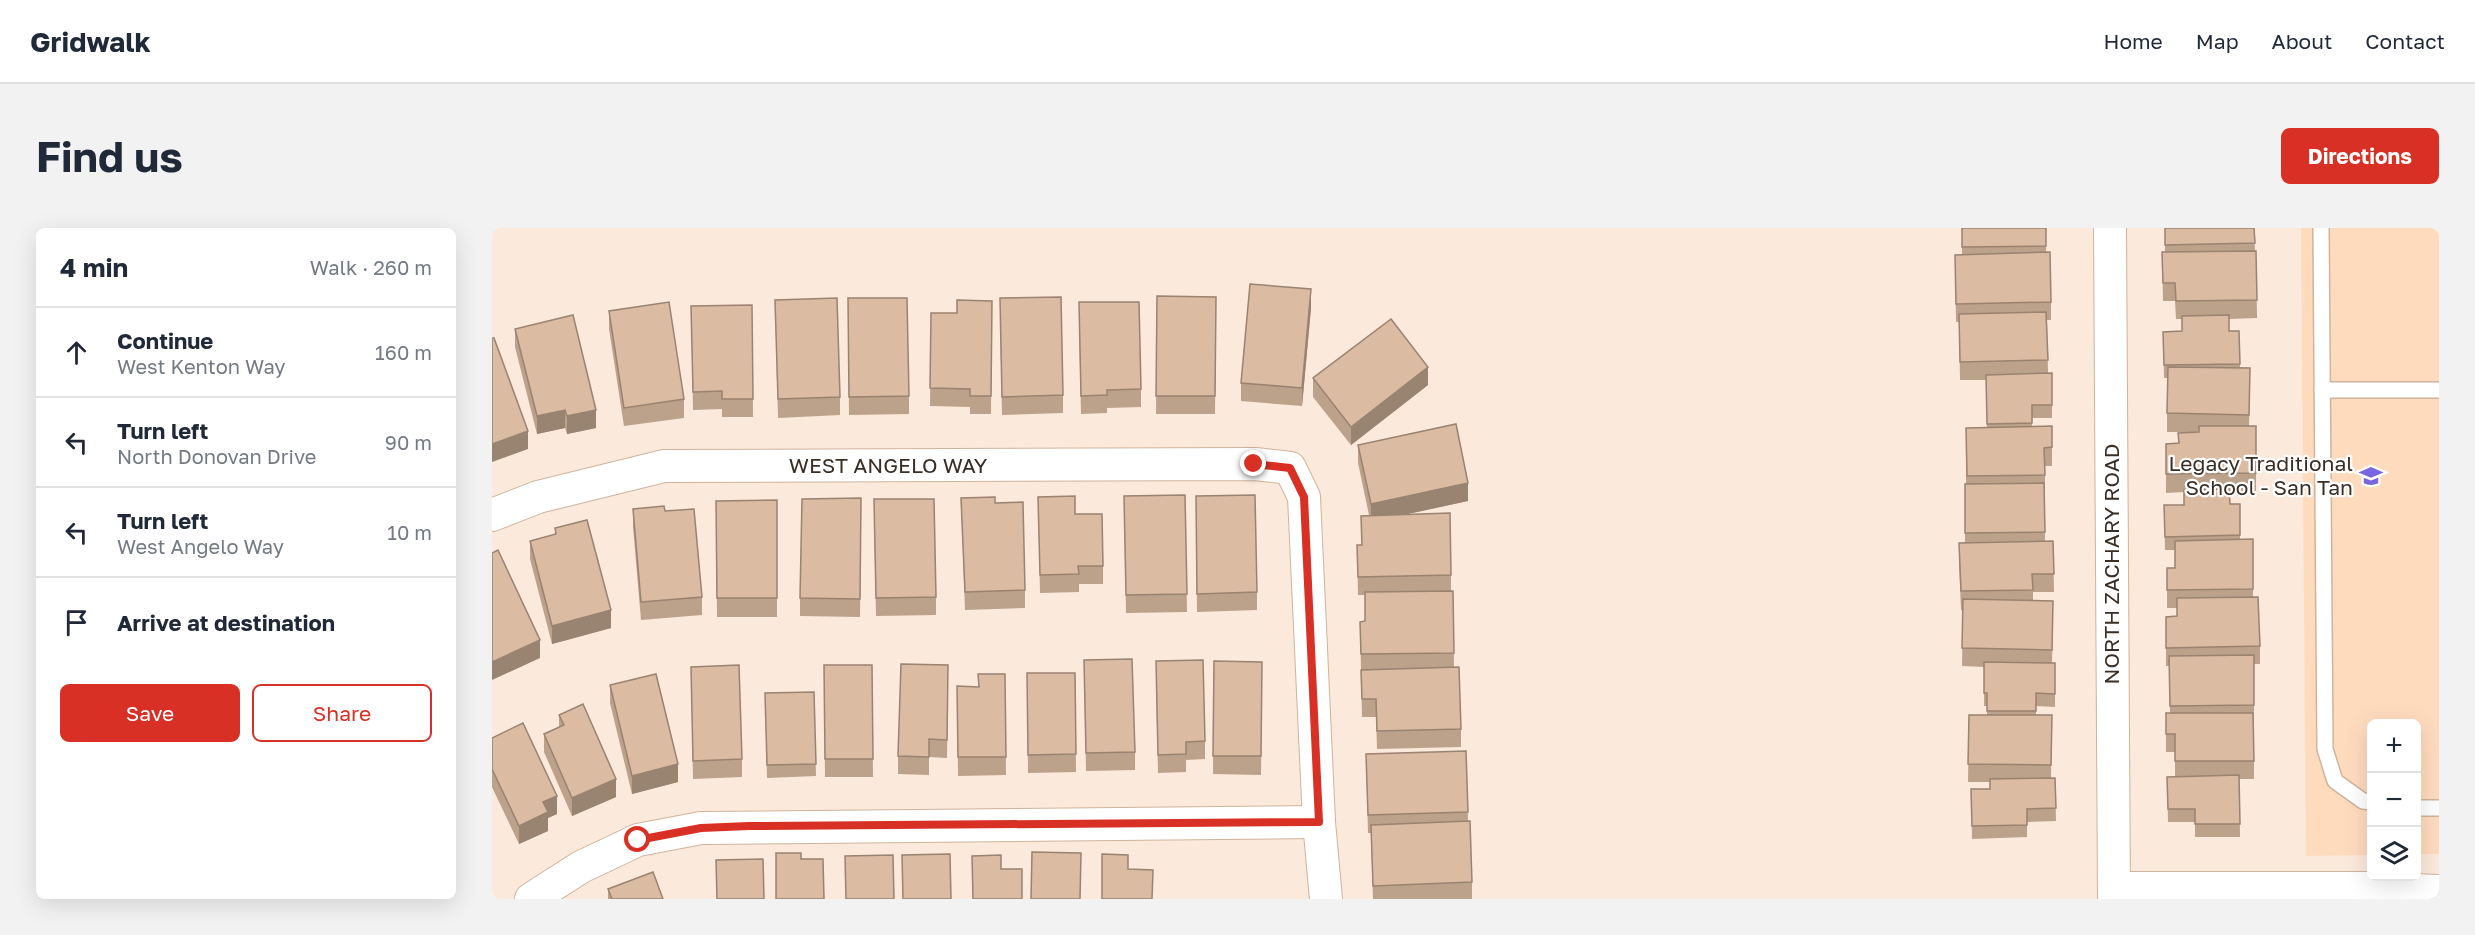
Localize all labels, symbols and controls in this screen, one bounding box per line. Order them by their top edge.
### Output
text: Gridwalk [30,25,151,58]
text: Home [2103,28,2163,54]
text: Map [2196,28,2239,54]
text: About [2272,28,2332,54]
text: Contact [2365,28,2445,54]
button: Directions [2281,128,2439,184]
text: Find us [36,131,183,181]
text: 4 min [60,252,128,283]
text: Walk · 260 m [310,255,432,279]
text: Continue [117,327,213,354]
icon: ahead [60,336,93,369]
text: 160 m [375,340,432,364]
text: West Kenton Way [117,354,286,378]
text: Turn left [117,417,208,444]
icon: left [60,426,93,459]
text: 90 m [385,430,432,454]
text: North Donovan Drive [117,444,316,468]
street label: NORTH ZACHARY ROAD [2098,444,2124,684]
route end [1240,450,1266,476]
place label: Legacy Traditional School - San Tan [2169,450,2353,500]
street label: WEST ANGELO WAY [789,452,988,478]
school or university icon: Legacy Traditional School - San Tan [2358,463,2384,489]
text: Turn left [117,507,208,534]
icon: left [60,516,93,549]
text: 10 m [387,520,432,544]
text: West Angelo Way [117,534,284,558]
icon: arrive [60,606,93,639]
text: Arrive at destination [117,609,335,636]
button: Save [60,684,240,742]
button: Share [252,684,432,742]
map controls [2367,719,2421,881]
button: + [2367,719,2421,773]
button: − [2367,773,2421,827]
route start [624,826,650,852]
button: layers [2367,827,2421,881]

